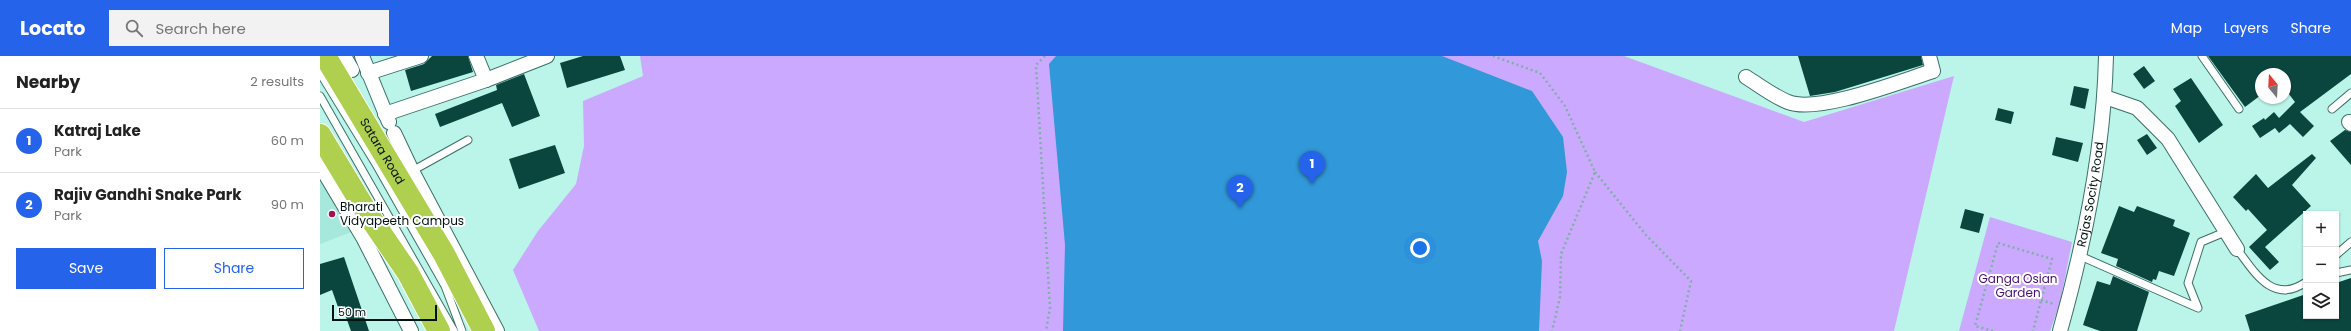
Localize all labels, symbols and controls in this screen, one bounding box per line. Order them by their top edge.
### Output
search box [109,10,389,46]
text: Locato [20,15,85,42]
icon: search [123,17,145,39]
text: Search here [155,18,246,39]
text: Map [2171,18,2202,38]
text: Layers [2224,18,2268,38]
text: Share [2290,18,2331,38]
north arrow [2255,68,2291,104]
text: Nearby [16,70,80,94]
text: 2 results [250,72,304,91]
street label: Satara Road [356,114,409,187]
text: Katraj Lake [54,120,141,141]
text: 1 [27,131,31,150]
text: 60 m [271,131,304,150]
street label: Rajas Socity Road [2072,141,2108,249]
text: Park [54,142,82,161]
pin: 1 [1299,151,1325,184]
pin: 2 [1227,175,1253,208]
text: Rajiv Gandhi Snake Park [54,184,241,205]
text: 2 [25,195,33,214]
text: 90 m [271,195,304,214]
place label: Bharati Vidyapeeth Campus [340,198,464,229]
text: Park [54,206,82,225]
marker: Bharati Vidyapeeth Campus [327,209,337,219]
map controls [2303,211,2339,319]
button: + [2303,211,2339,247]
your location [1410,238,1430,258]
button: − [2303,247,2339,283]
button: Save [16,248,156,289]
button: Share [164,248,304,289]
park label: Ganga Osian Garden [1979,270,2058,301]
button: layers [2303,283,2339,319]
scale bar [332,303,437,322]
text: 50 m [338,304,366,320]

